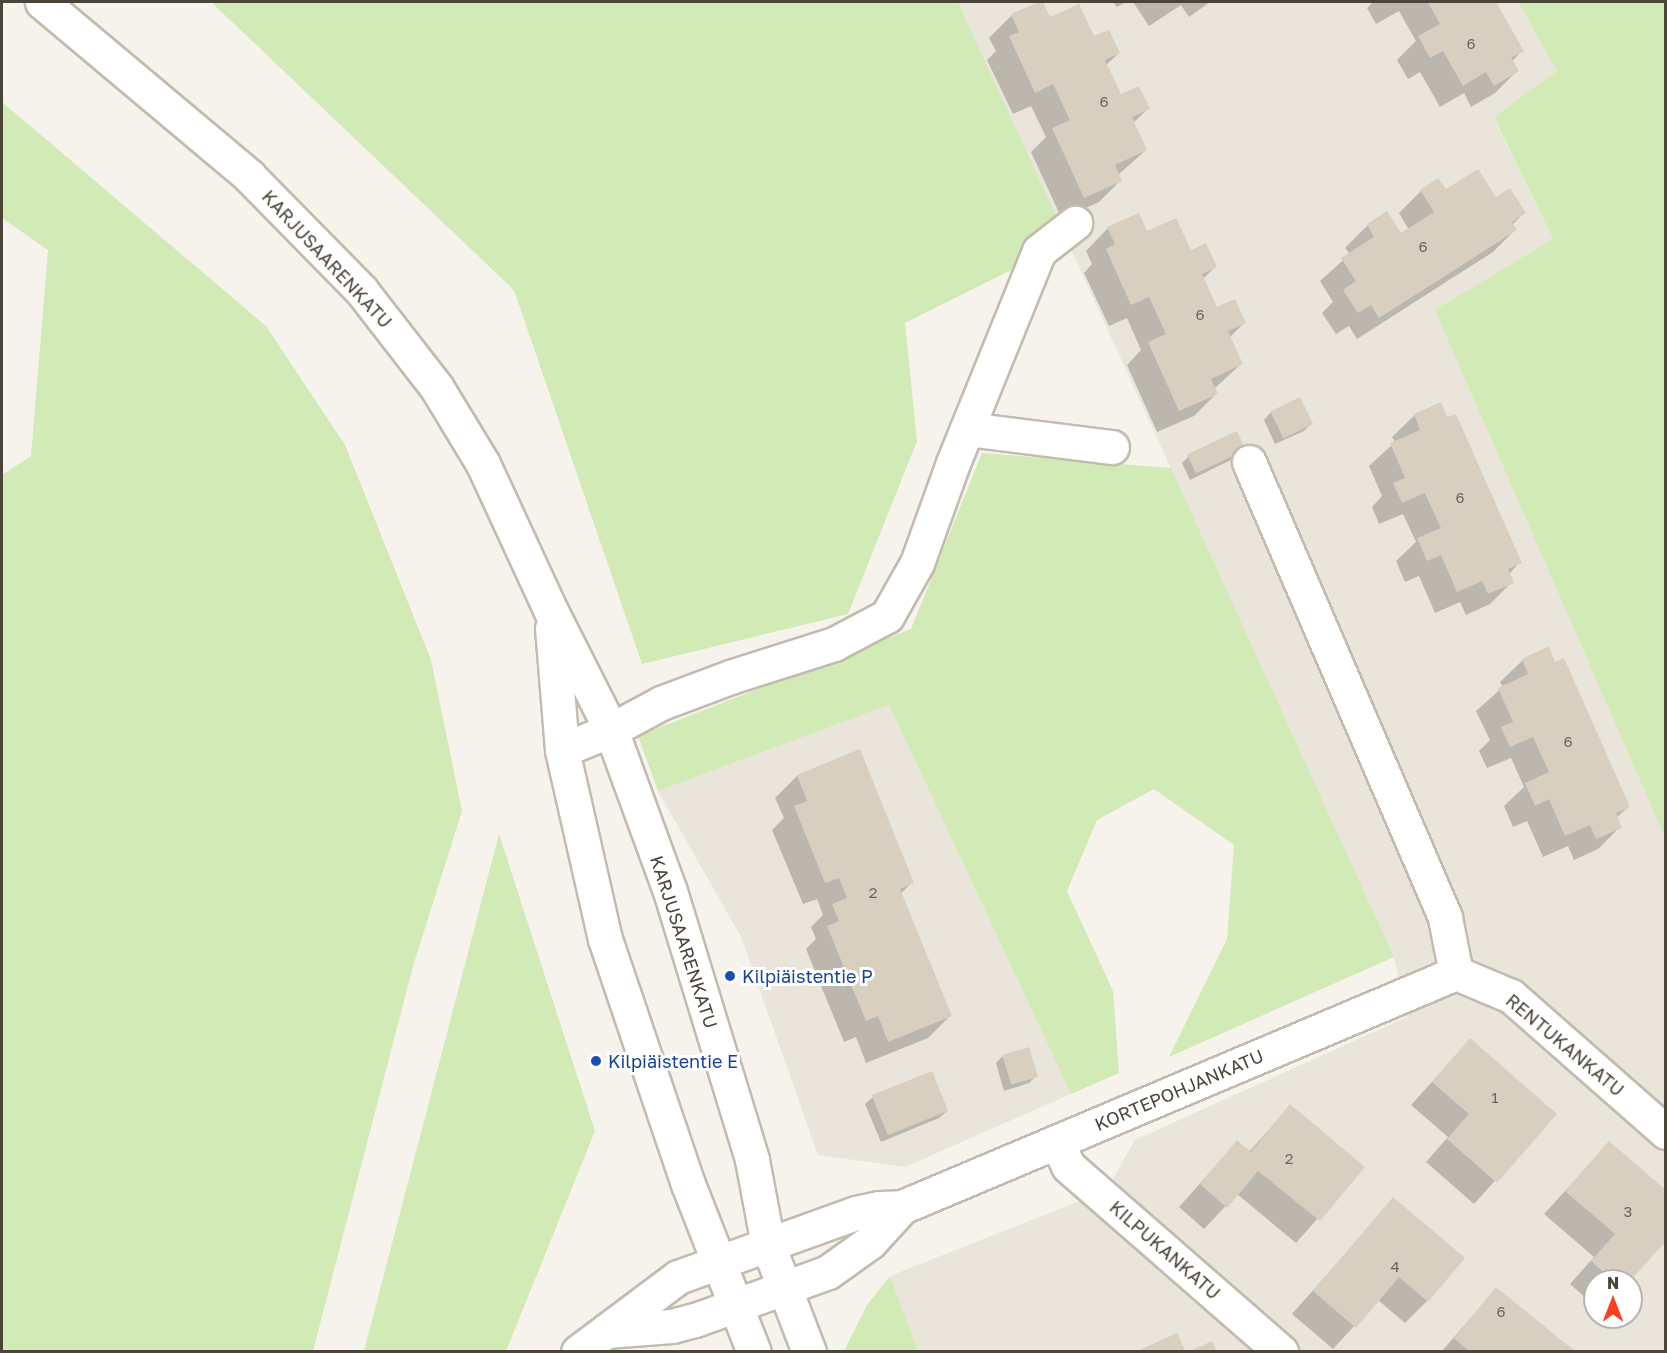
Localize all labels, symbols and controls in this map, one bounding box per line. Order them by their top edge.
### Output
house number: 6 [1466,35,1476,53]
house number: 6 [1099,93,1109,111]
street label: KARJUSAARENKATU [258,186,396,332]
house number: 6 [1418,238,1428,256]
house number: 6 [1195,306,1205,324]
house number: 6 [1455,489,1465,507]
house number: 6 [1563,733,1573,751]
street label: KARJUSAARENKATU [646,853,722,1031]
house number: 2 [869,884,877,902]
place label: Kilpiäistentie P [742,965,873,987]
marker: Kilpiäistentie P [723,969,737,983]
street label: RENTUKANKATU [1502,989,1628,1101]
street label: KORTEPOHJANKATU [1091,1045,1267,1135]
place label: Kilpiäistentie E [608,1050,738,1072]
marker: Kilpiäistentie E [589,1054,603,1068]
house number: 1 [1491,1089,1499,1107]
house number: 2 [1285,1150,1293,1168]
street label: KILPUKANKATU [1105,1196,1225,1304]
house number: 3 [1624,1203,1632,1221]
house number: 4 [1390,1258,1400,1276]
north arrow [1583,1269,1643,1329]
text: N [1607,1273,1619,1293]
house number: 6 [1496,1303,1506,1321]

